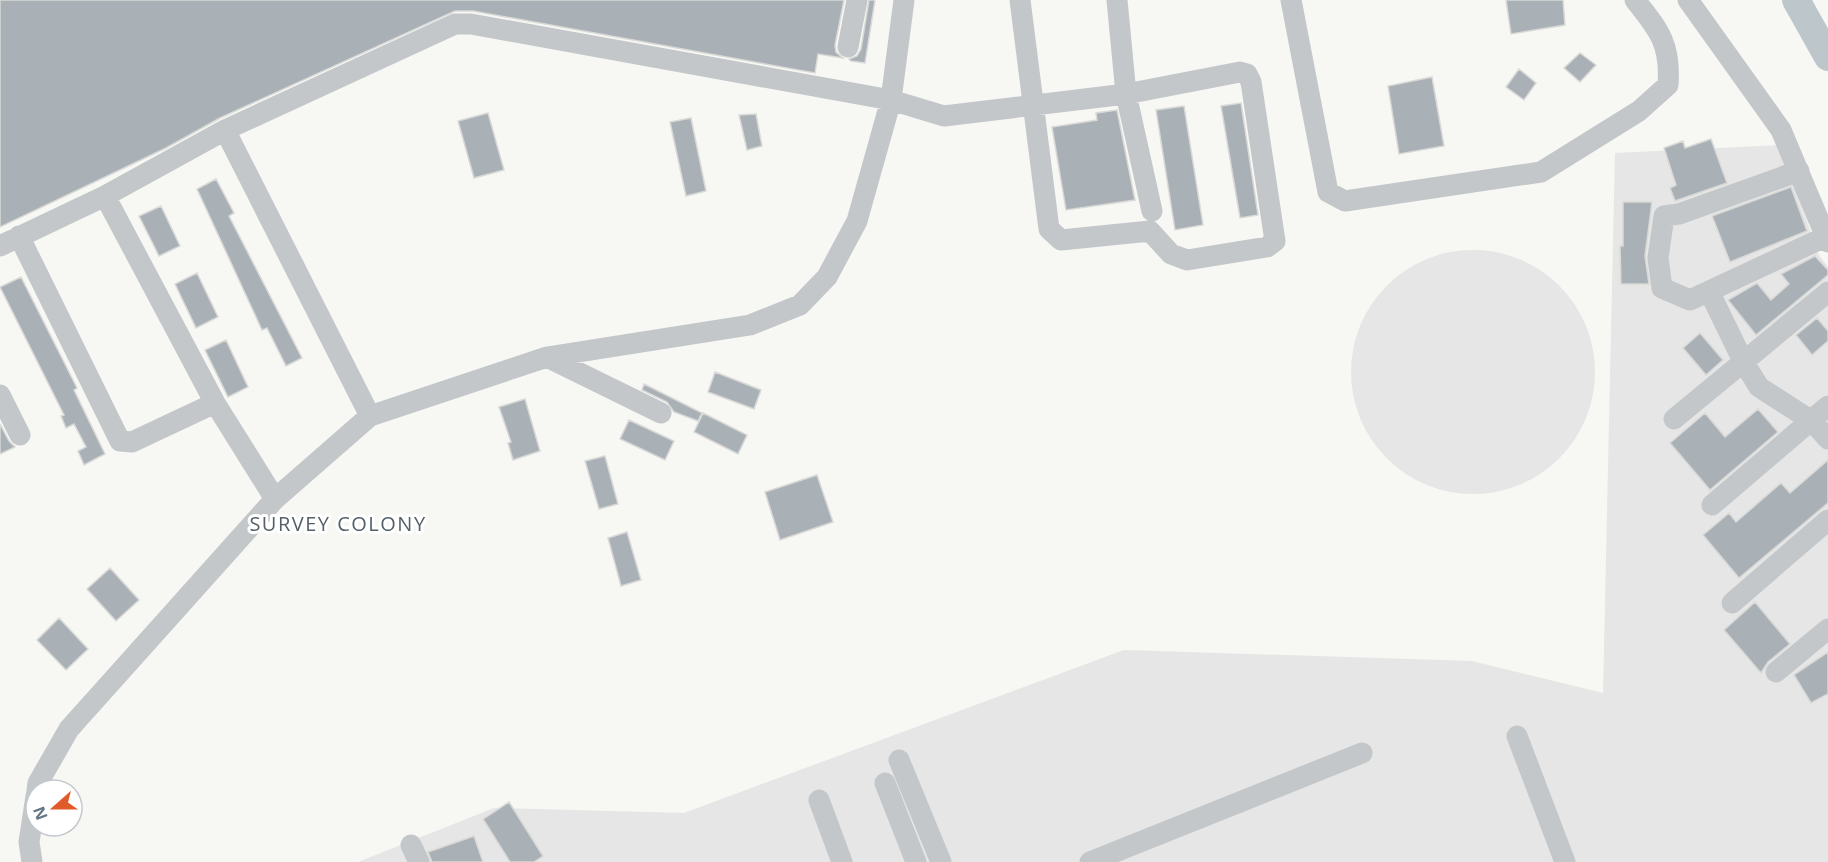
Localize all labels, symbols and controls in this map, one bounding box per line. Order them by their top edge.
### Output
district label: SURVEY COLONY [249,510,427,537]
north arrow [24,778,84,838]
text: N [27,803,53,823]

